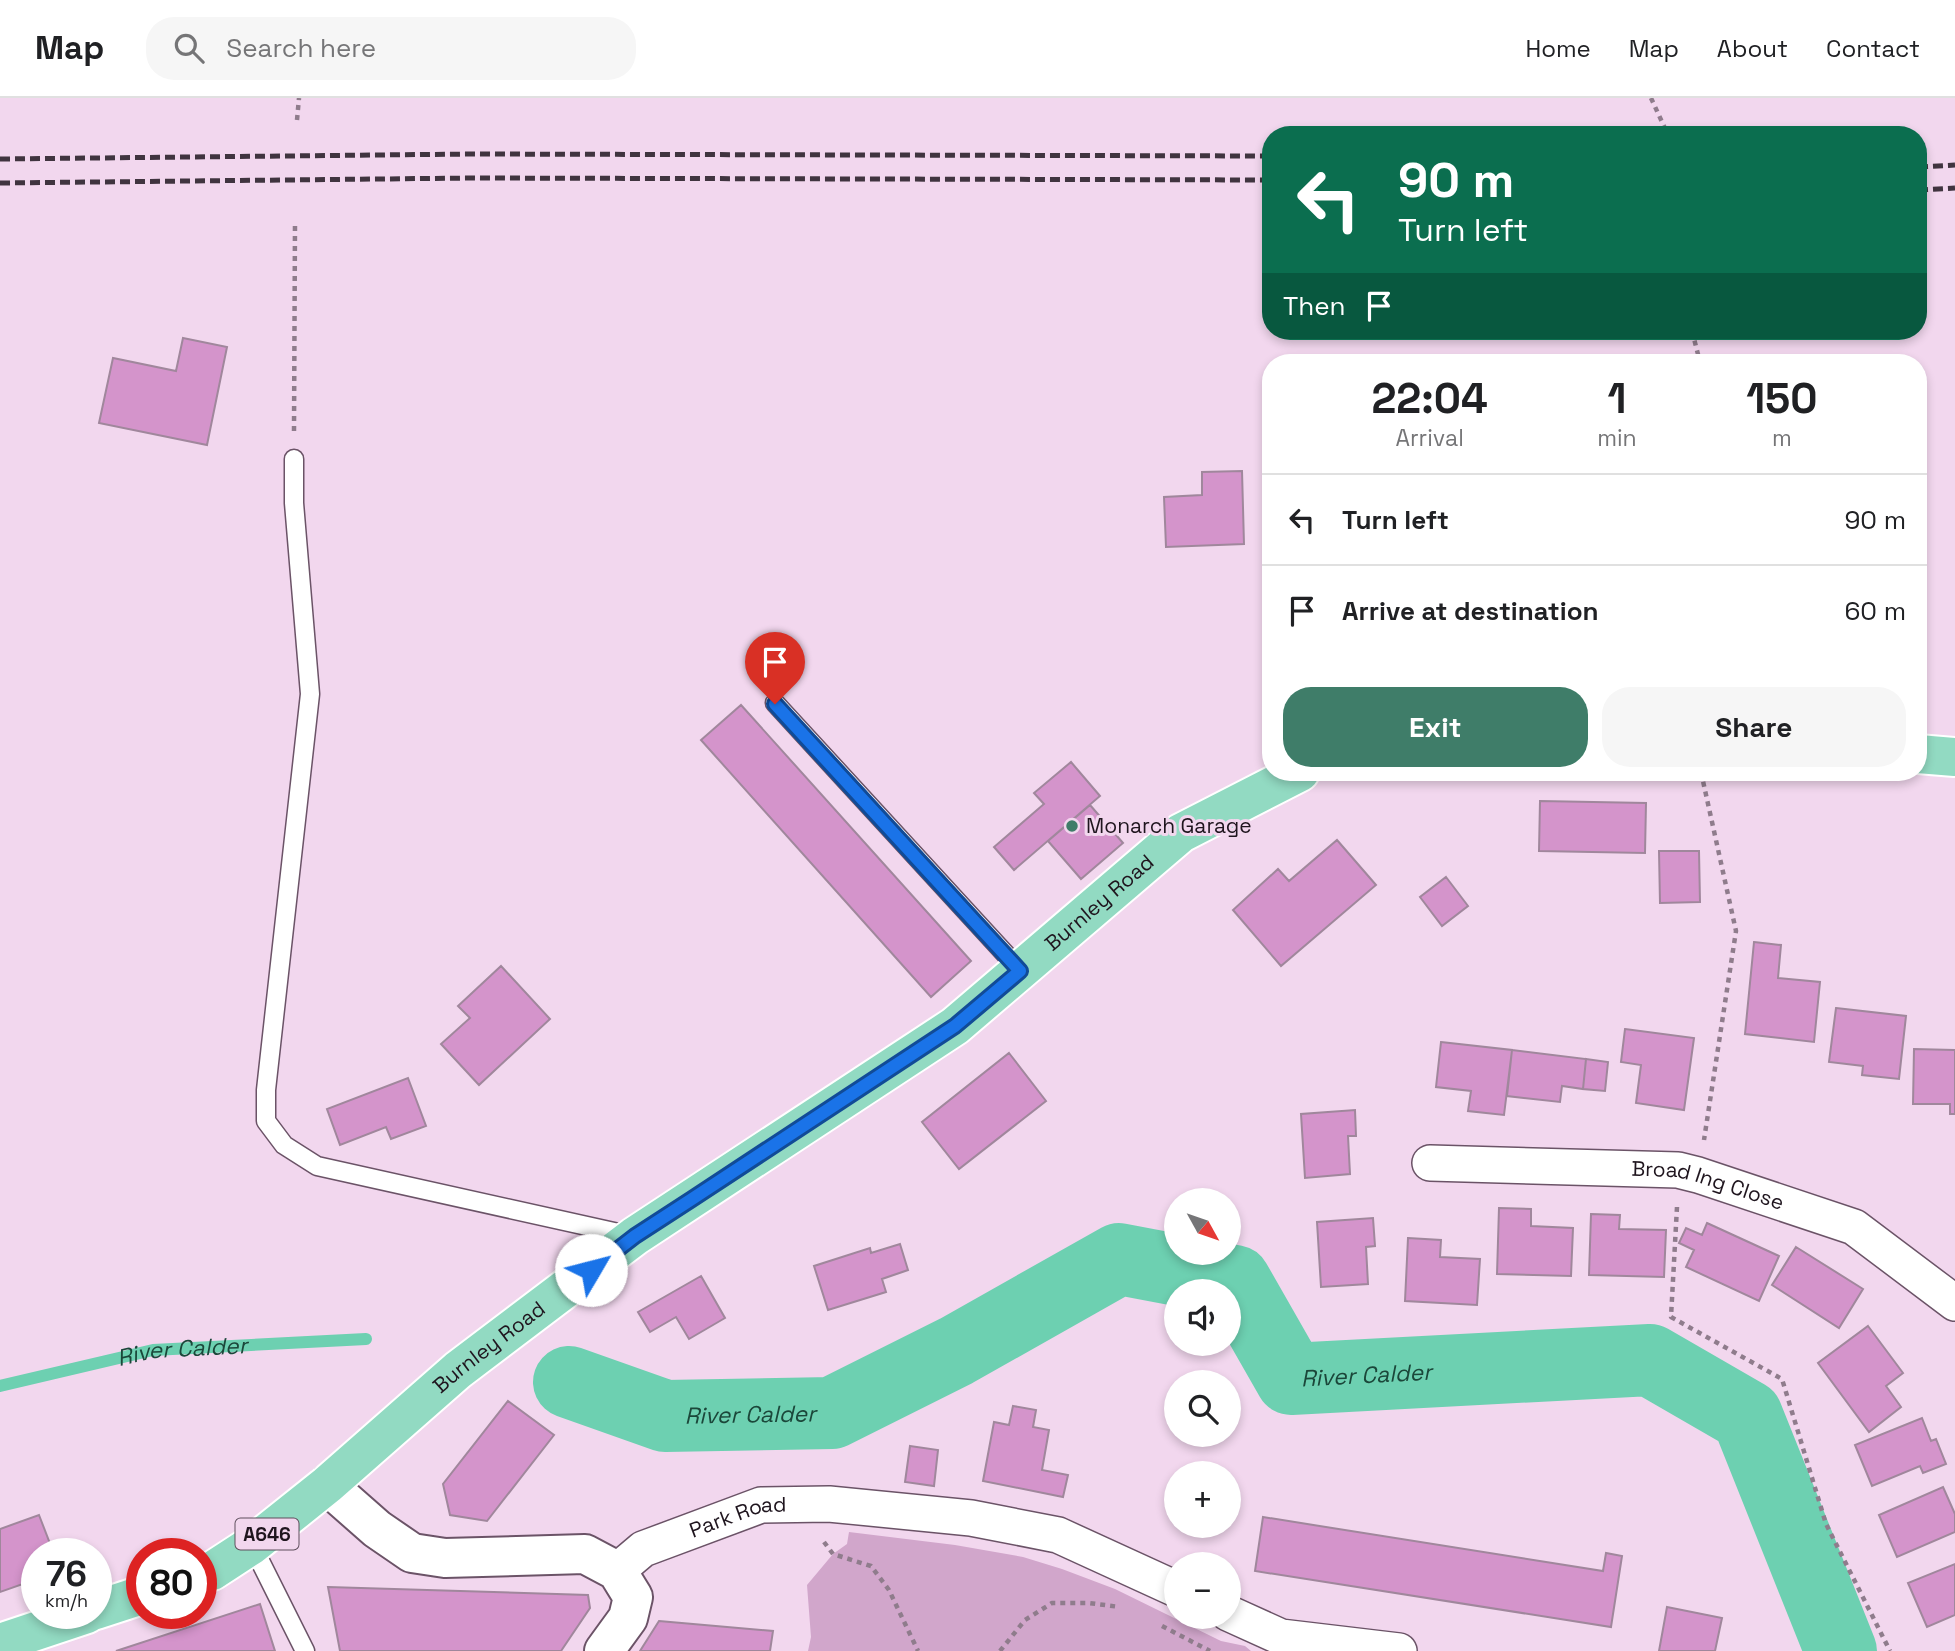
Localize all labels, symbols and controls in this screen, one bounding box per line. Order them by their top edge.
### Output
search box [146,17,636,80]
text: Map [35,27,104,69]
icon: search [170,29,208,67]
text: Search here [226,31,376,65]
text: Home [1525,33,1591,64]
text: Map [1629,33,1679,64]
text: About [1717,33,1788,64]
text: Contact [1826,33,1920,64]
text: 90 m [1398,149,1514,211]
icon: left [1283,154,1374,245]
text: Turn left [1398,210,1528,250]
icon: arrive [1360,287,1398,325]
text: Then [1283,289,1346,323]
text: 22:04 [1371,372,1488,425]
text: 1 [1607,372,1626,425]
text: 150 [1746,372,1818,425]
text: Arrival [1395,423,1464,453]
text: min [1597,423,1637,453]
text: m [1772,423,1792,453]
icon: left [1283,501,1321,539]
text: Turn left [1342,503,1449,537]
text: 90 m [1844,503,1906,537]
icon: arrive [1283,592,1321,630]
text: Arrive at destination [1342,594,1599,628]
text: 60 m [1844,594,1906,628]
pin [745,632,805,704]
icon: arrive [756,643,794,681]
button: Exit [1283,687,1588,767]
button: Share [1602,687,1906,767]
place label: Monarch Garage [1086,812,1252,839]
marker: Monarch Garage [1064,818,1080,834]
street label: Burnley Road [1039,848,1159,956]
street label: Broad Ing Close [1631,1155,1788,1216]
north arrow [1164,1188,1241,1265]
map controls [1164,1188,1241,1629]
position arrow [554,1233,628,1307]
button: sound [1164,1279,1241,1356]
street label: Burnley Road [427,1295,550,1399]
water label: River Calder [114,1330,250,1373]
water label: River Calder [1300,1356,1435,1393]
button: search [1164,1370,1241,1447]
water label: River Calder [684,1398,818,1431]
button: + [1164,1461,1241,1538]
street label: Park Road [686,1491,787,1544]
road number: A646 [236,1518,298,1550]
speed limit sign: 80 [126,1538,217,1629]
text: 76 [46,1552,87,1596]
button: − [1164,1552,1241,1629]
text: km/h [45,1589,88,1612]

